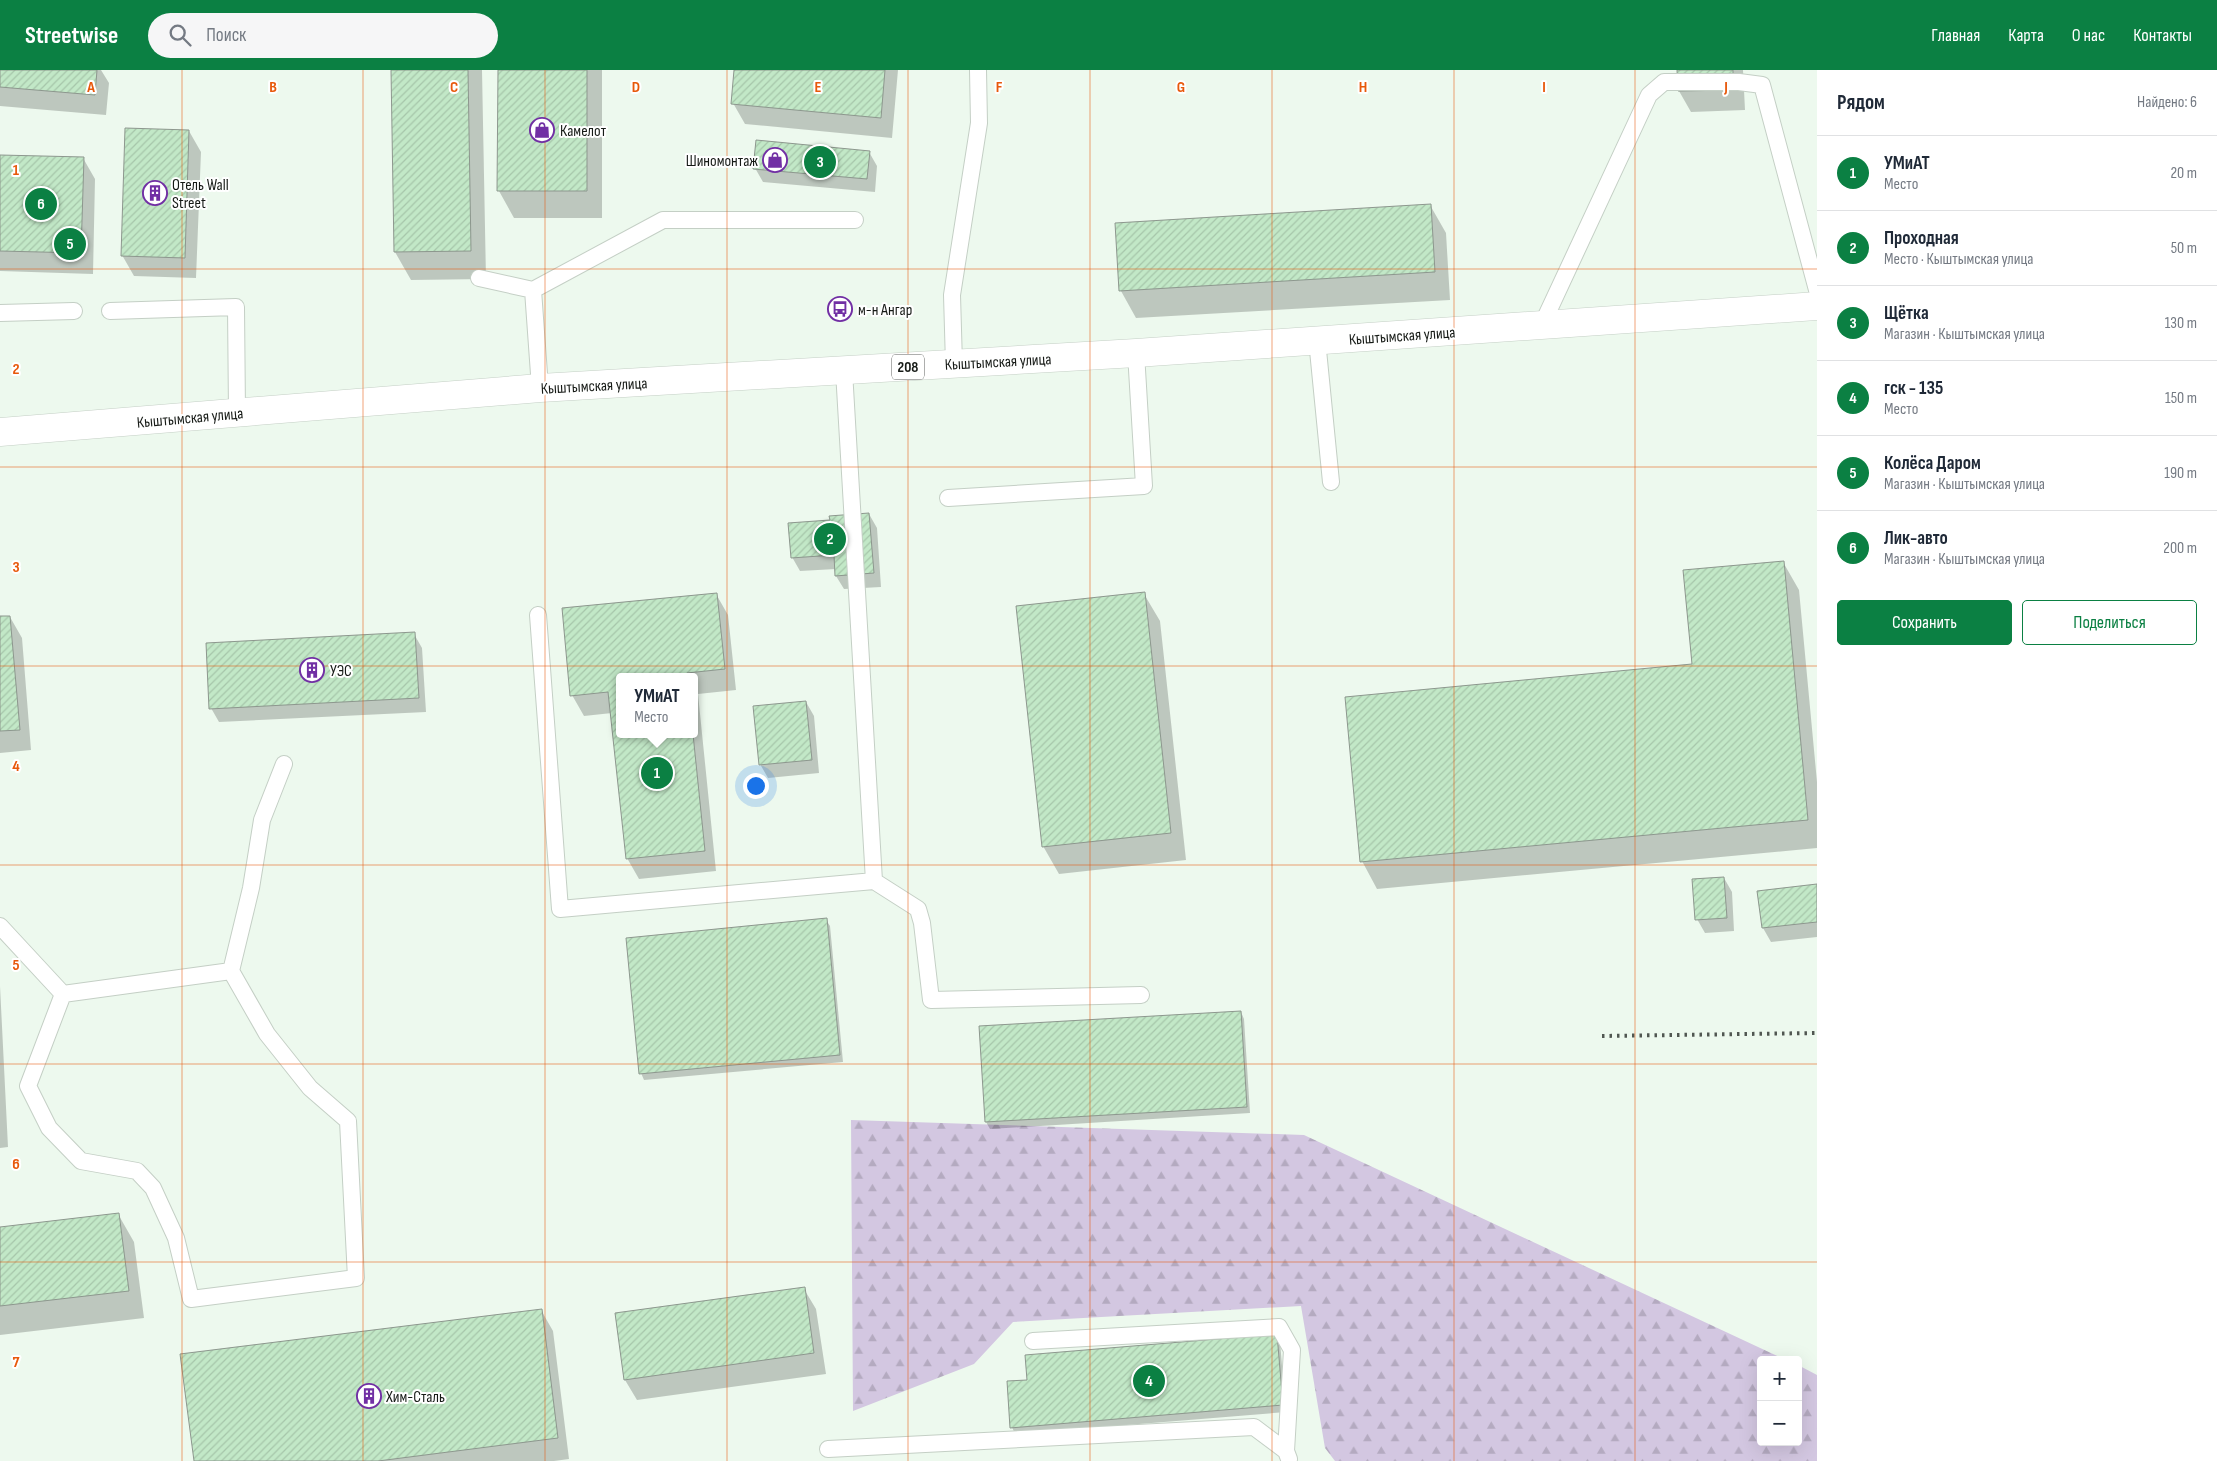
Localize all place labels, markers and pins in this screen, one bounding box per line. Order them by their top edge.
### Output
shop icon: Камелот [529,117,555,143]
place label: Камелот [560,122,607,141]
pin: 3 [804,143,836,181]
shop icon: Шиномонтаж [762,147,788,173]
place label: Шиномонтаж [686,152,758,171]
place label: Отель Wall Street [172,176,229,213]
building icon: Отель Wall Street [142,180,168,206]
pin: 6 [25,185,57,223]
pin: 5 [54,225,86,263]
bus stop icon: м-н Ангар [827,296,853,322]
place label: м-н Ангар [858,301,912,320]
pin: 2 [814,520,846,558]
building icon: УЭС [299,657,325,683]
place label: УЭС [330,662,352,681]
pin: 1 [641,754,673,792]
pin: 4 [1133,1362,1165,1400]
building icon: Хим-Сталь [356,1383,382,1409]
place label: Хим-Сталь [385,1388,445,1407]

